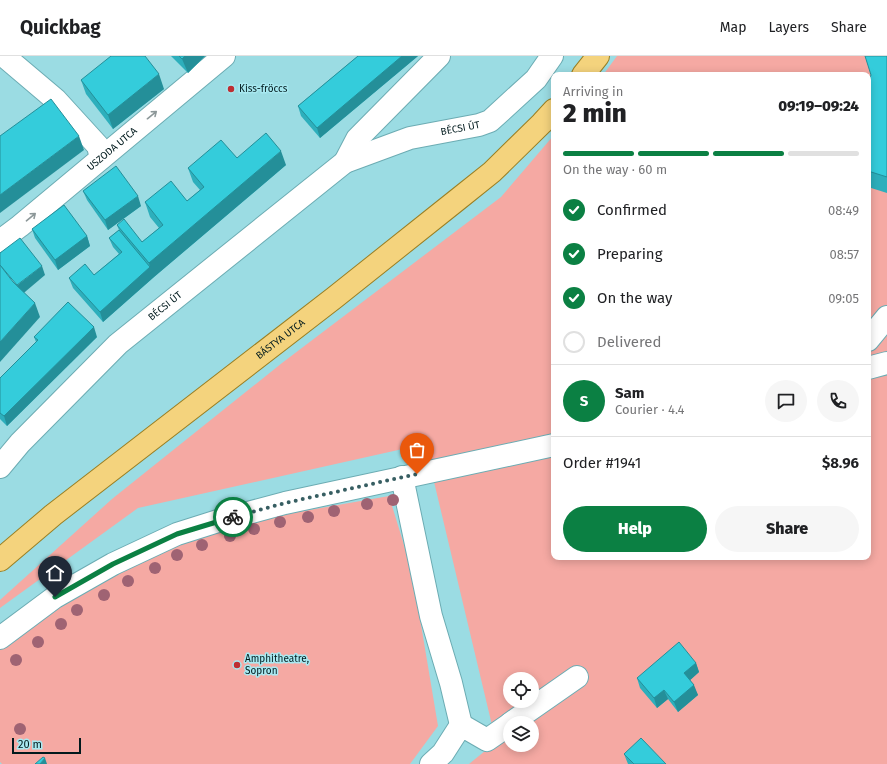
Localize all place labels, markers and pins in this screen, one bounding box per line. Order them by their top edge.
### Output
place label: Kiss-fröccs [239,83,288,95]
marker: Kiss-fröccs [226,84,236,94]
pin [400,433,434,474]
pin [38,556,72,597]
place label: Amphitheatre, Sopron [245,653,309,677]
marker: Amphitheatre, Sopron [232,660,242,670]

